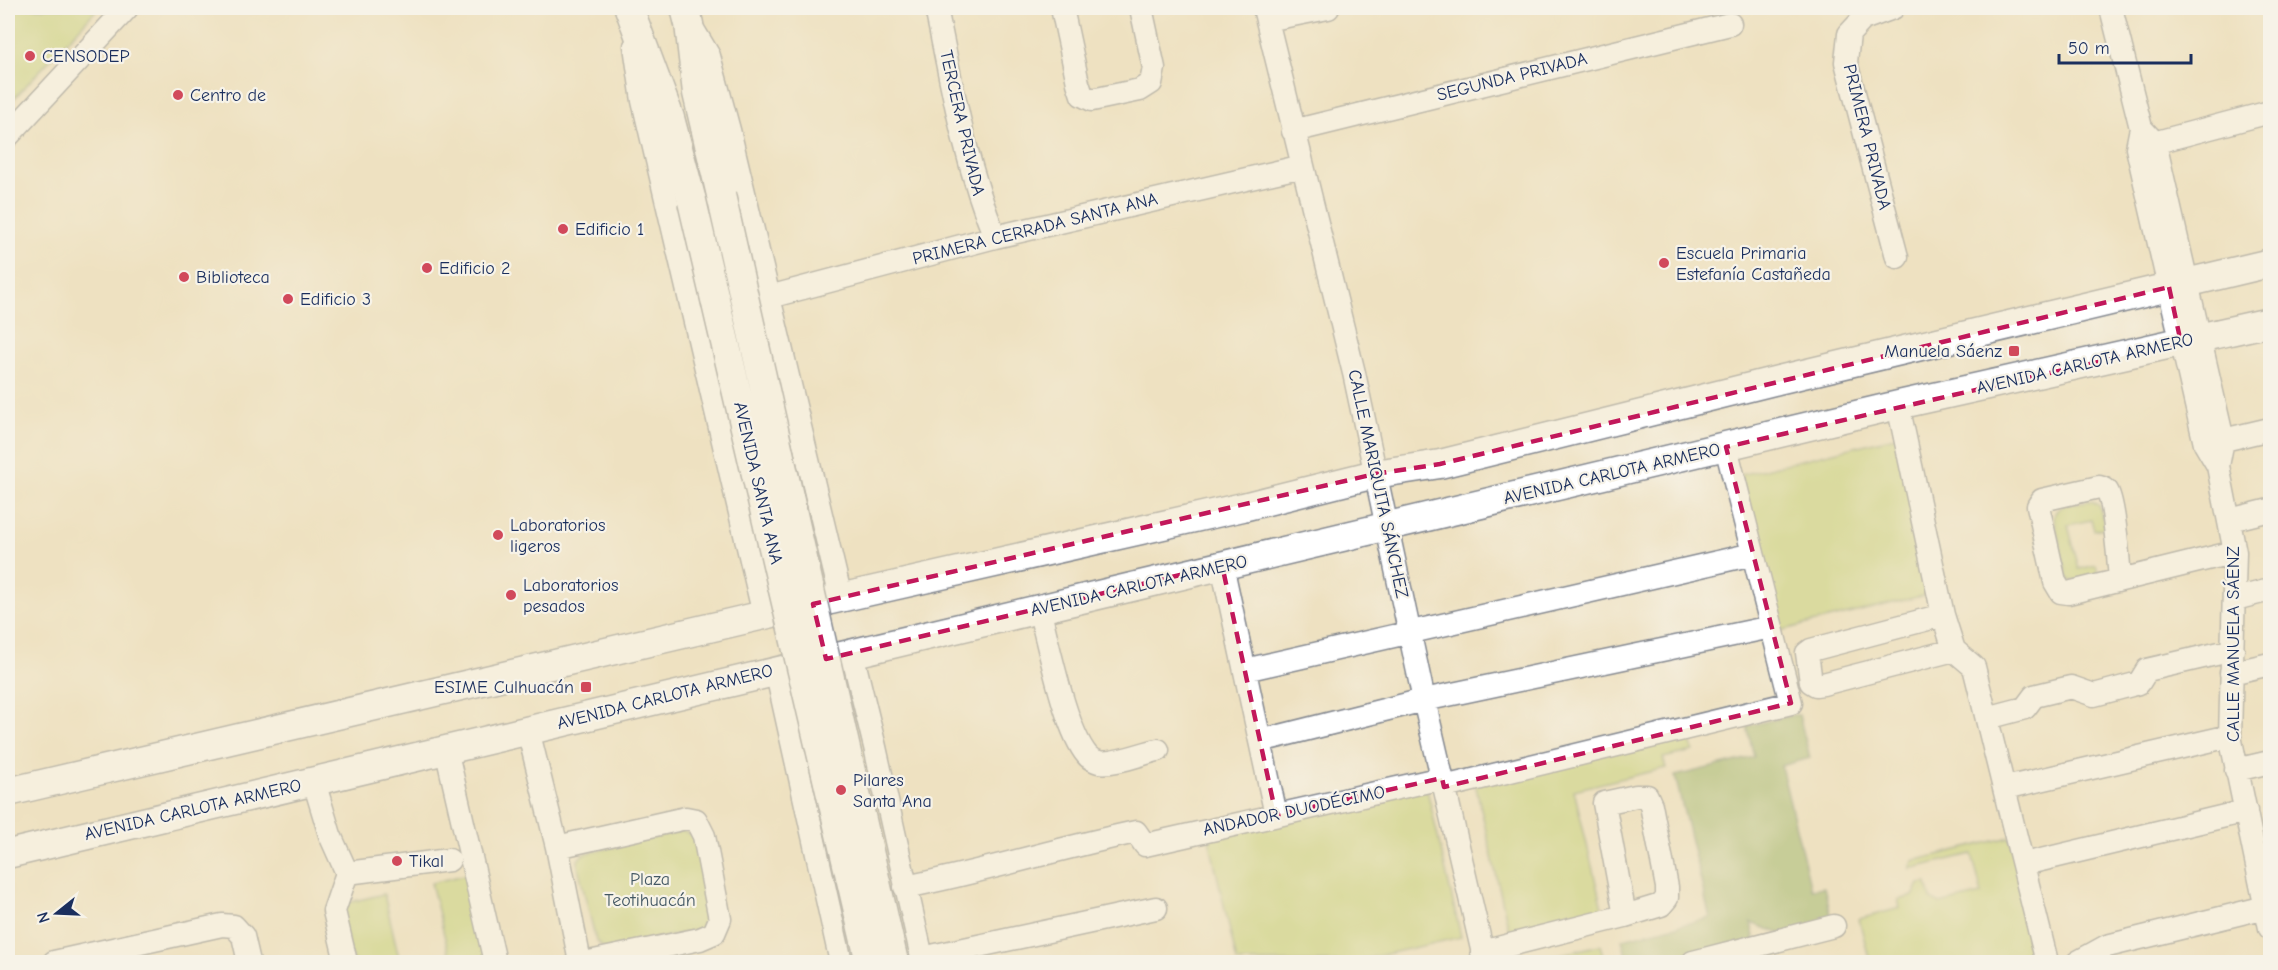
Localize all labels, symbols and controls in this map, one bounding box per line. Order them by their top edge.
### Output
scale bar [2059,27,2191,65]
text: 50 m [2068,38,2110,59]
place label: CENSODEP [42,46,130,67]
street label: TERCERA PRIVADA [935,48,989,198]
street label: SEGUNDA PRIVADA [1435,48,1589,106]
marker: CENSODEP [23,49,37,63]
street label: PRIMERA PRIVADA [1839,62,1895,212]
place label: Centro de [190,85,266,106]
marker: Centro de [171,88,185,102]
street label: PRIMERA CERRADA SANTA ANA [910,188,1160,270]
place label: Edificio 1 [575,219,644,240]
marker: Edificio 1 [556,222,570,236]
place label: Escuela Primaria Estefanía Castañeda [1676,243,1831,285]
marker: Escuela Primaria Estefanía Castañeda [1657,256,1671,270]
place label: Edificio 2 [439,258,510,279]
marker: Edificio 2 [420,261,434,275]
place label: Biblioteca [196,267,270,288]
marker: Biblioteca [177,270,191,284]
place label: Edificio 3 [300,289,371,310]
marker: Edificio 3 [281,292,295,306]
street label: AVENIDA CARLOTA ARMERO [1974,329,2196,399]
place label: Manuela Sáenz [1884,341,2002,362]
marker: Manuela Sáenz [2007,344,2021,358]
street label: CALLE MARIQUITA SÁNCHEZ [1343,367,1414,601]
street label: AVENIDA SANTA ANA [729,400,787,566]
street label: AVENIDA CARLOTA ARMERO [1501,439,1723,509]
place label: Laboratorios ligeros [510,515,606,557]
marker: Laboratorios ligeros [491,528,505,542]
street label: CALLE MANUELA SÁENZ [2222,545,2244,742]
street label: AVENIDA CARLOTA ARMERO [1028,551,1250,621]
place label: Laboratorios pesados [523,575,619,617]
marker: Laboratorios pesados [504,588,518,602]
street label: AVENIDA CARLOTA ARMERO [555,660,775,734]
place label: ESIME Culhuacán [434,677,574,698]
marker: ESIME Culhuacán [579,680,593,694]
place label: Pilares Santa Ana [853,770,932,812]
street label: AVENIDA CARLOTA ARMERO [82,775,304,845]
street label: ANDADOR DUODÉCIMO [1201,780,1387,841]
marker: Pilares Santa Ana [834,783,848,797]
place label: Tikal [409,851,444,872]
marker: Tikal [390,854,404,868]
park label: Plaza Teotihuacán [604,869,696,911]
north arrow [27,883,87,943]
text: N [34,910,54,925]

